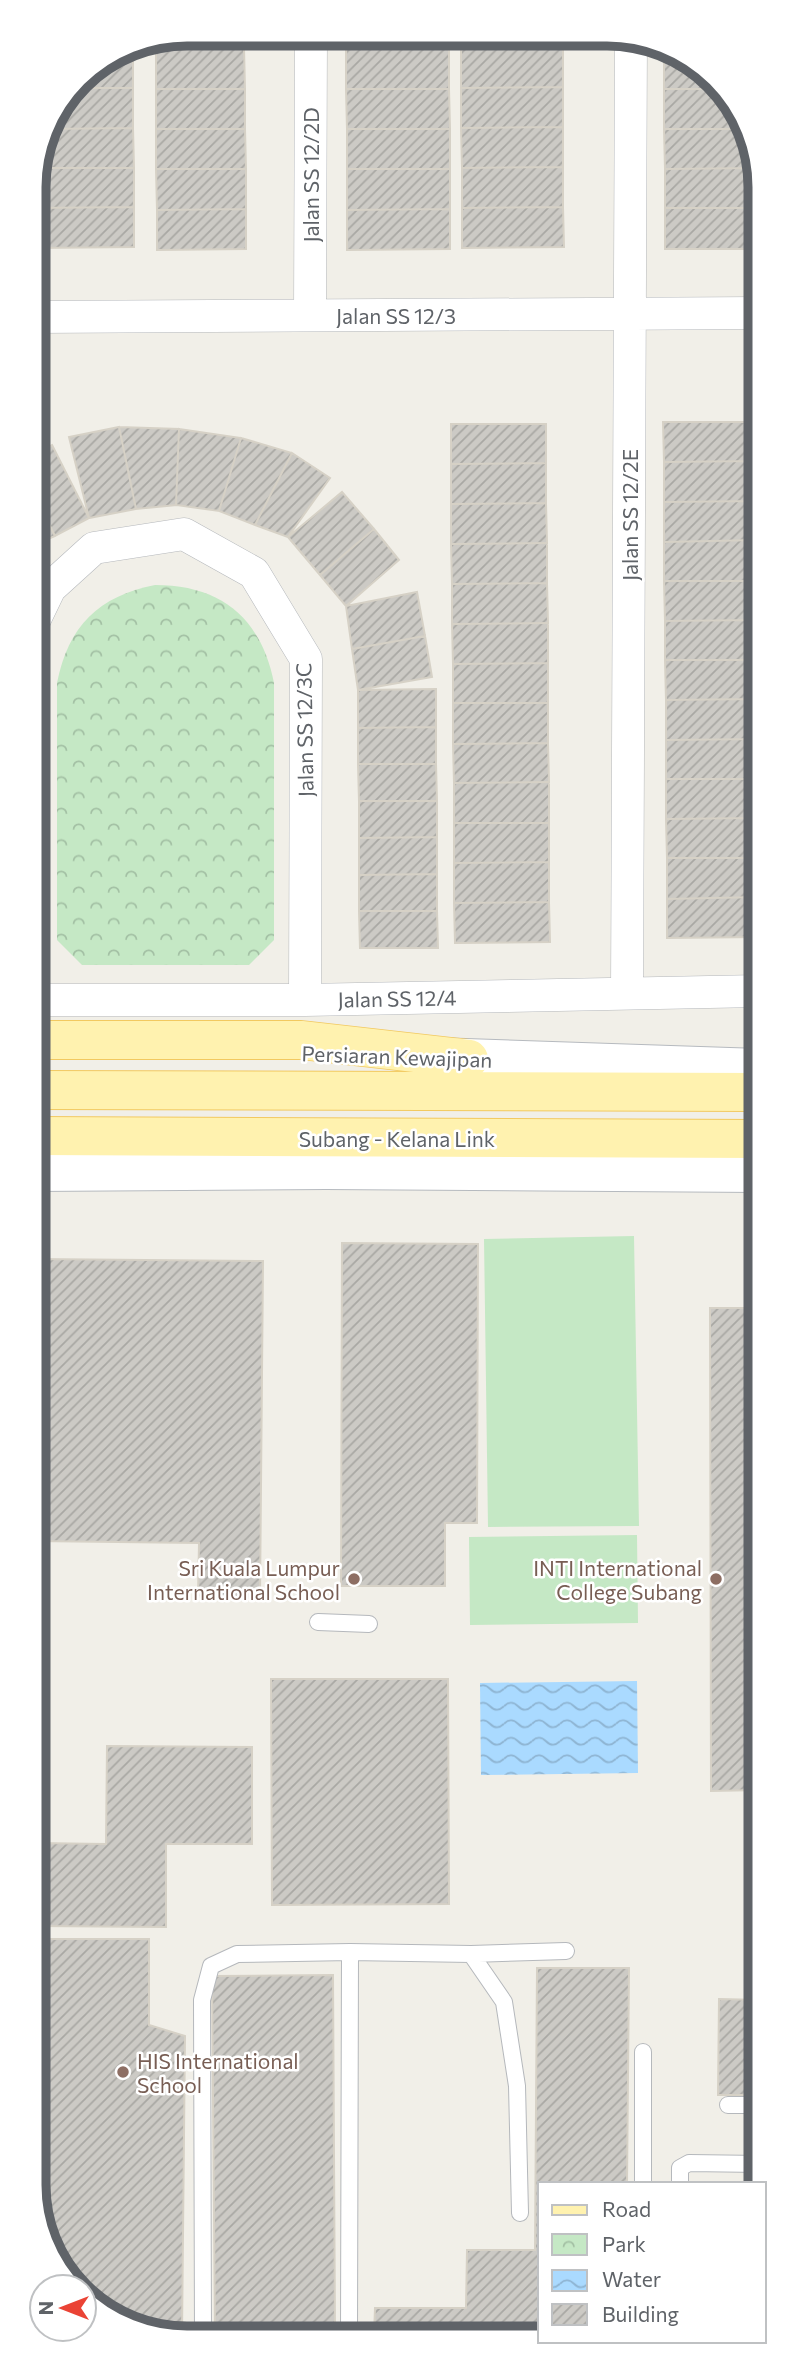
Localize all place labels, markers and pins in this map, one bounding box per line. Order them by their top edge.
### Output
place label: Sri Kuala Lumpur International School [147,1555,340,1604]
place label: INTI International College Subang [533,1555,702,1604]
marker: Sri Kuala Lumpur International School [346,1571,362,1587]
marker: INTI International College Subang [708,1571,724,1587]
place label: HIS International School [137,2048,299,2097]
marker: HIS International School [115,2064,131,2080]

